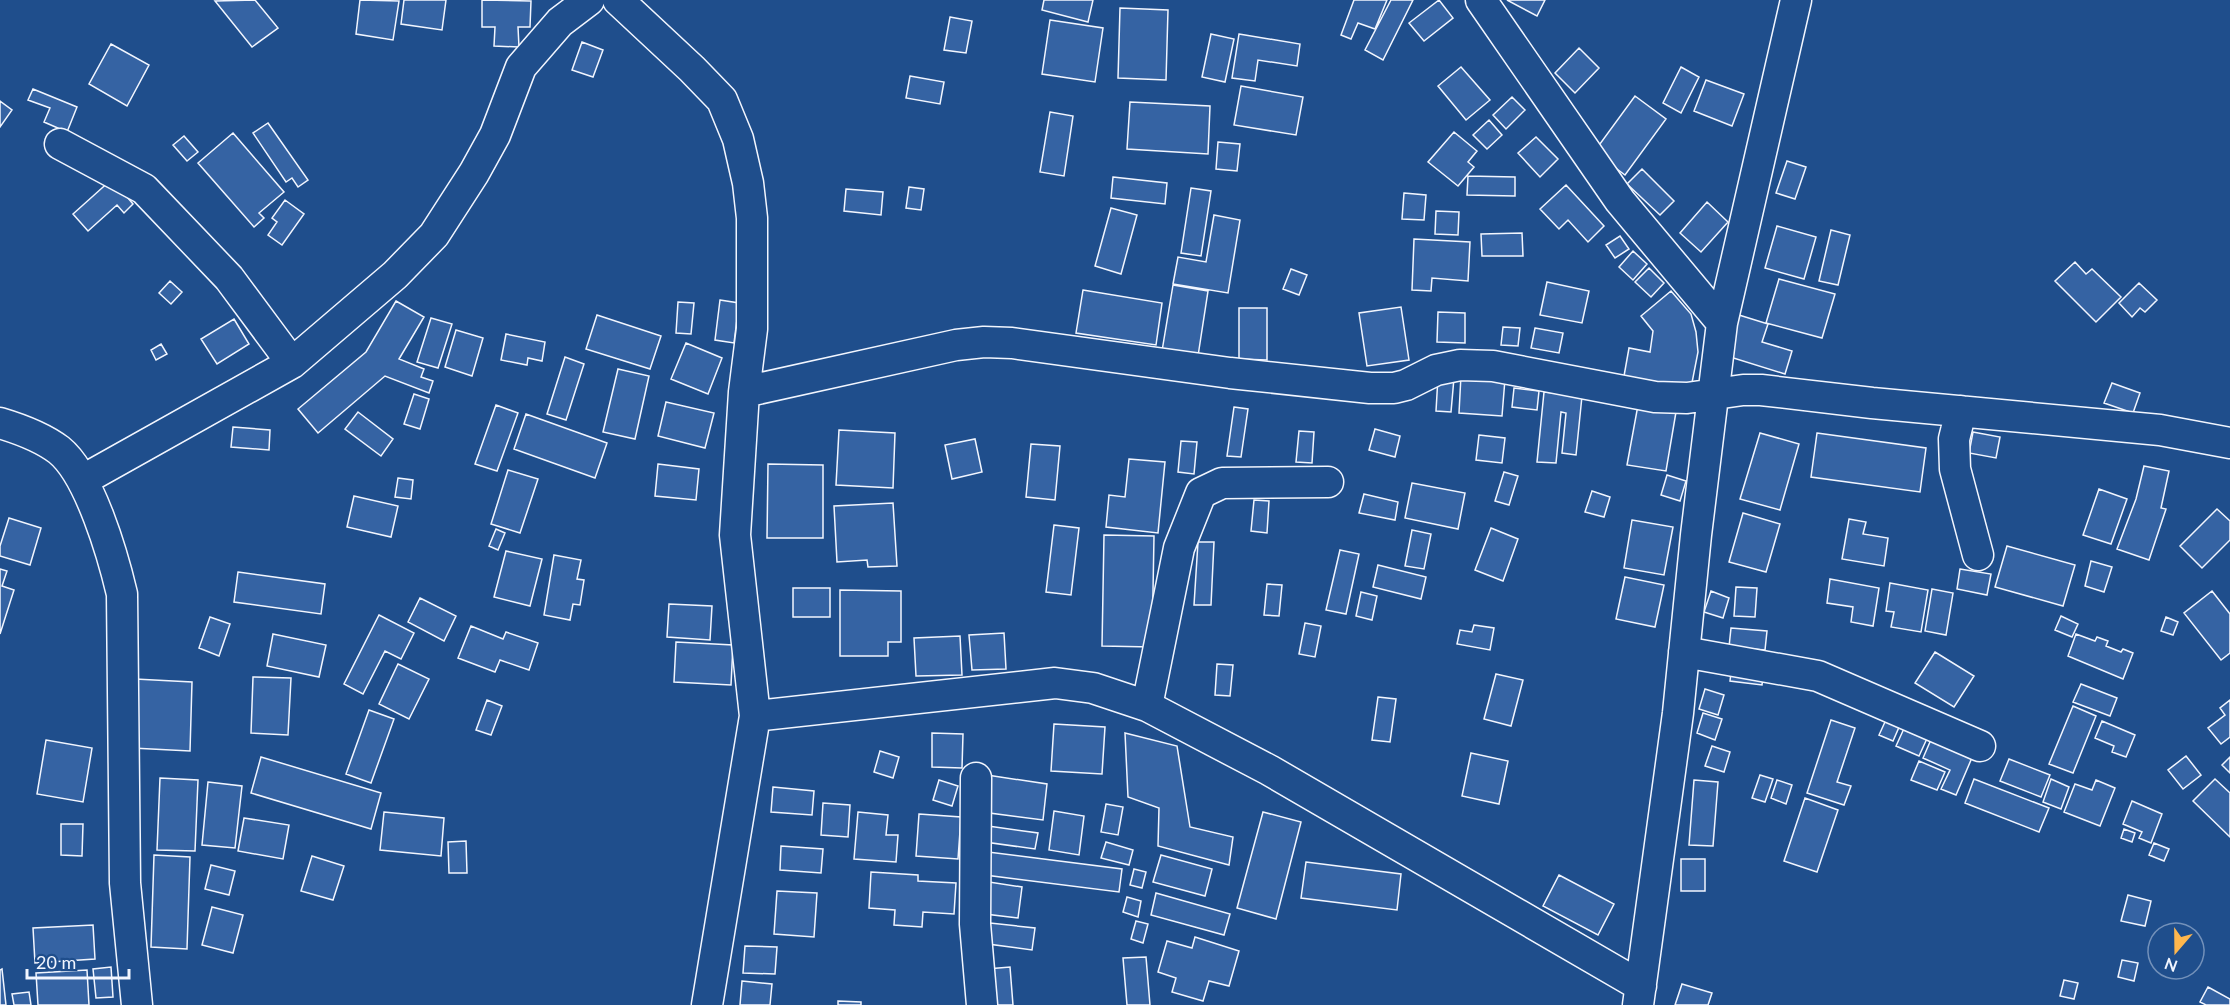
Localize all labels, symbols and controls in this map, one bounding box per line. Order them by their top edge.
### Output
north arrow [2146,921,2206,981]
scale bar [27,942,129,980]
text: 20 m [36,951,76,973]
text: N [2162,955,2180,977]

